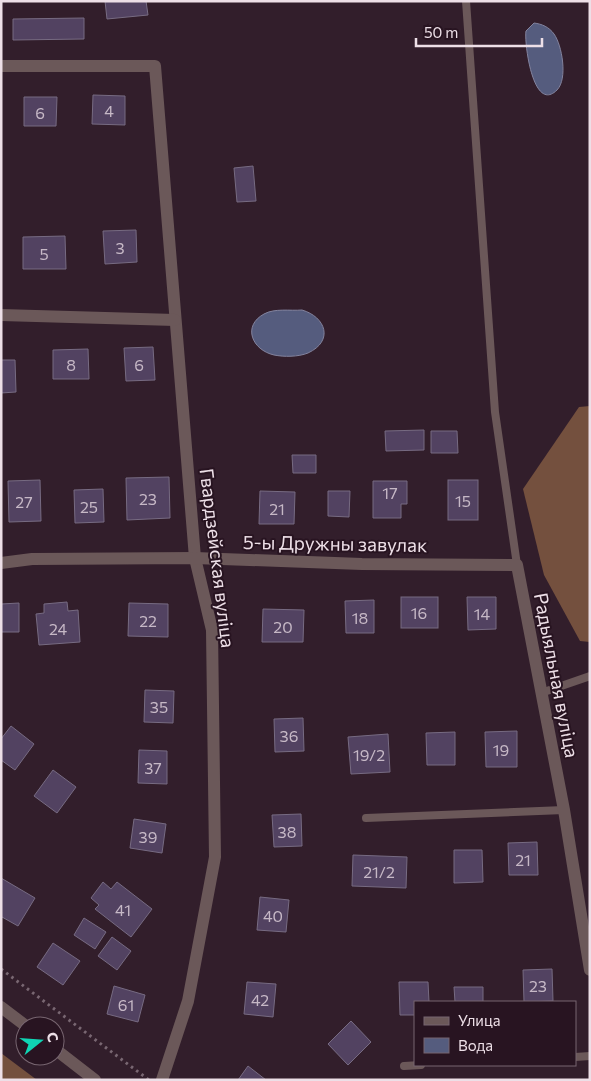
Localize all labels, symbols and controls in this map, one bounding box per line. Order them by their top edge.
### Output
scale bar [416,15,542,47]
text: 50 m [424,23,458,41]
house number: 4 [104,101,114,120]
house number: 6 [35,103,45,122]
house number: 3 [115,238,125,257]
house number: 5 [39,244,49,263]
house number: 8 [66,355,76,374]
house number: 6 [134,355,144,374]
street label: Гвардзейская вуліца [196,467,240,649]
house number: 17 [382,483,398,502]
house number: 23 [139,489,157,508]
house number: 15 [455,491,471,510]
house number: 27 [15,492,33,511]
house number: 25 [80,497,98,516]
house number: 21 [269,499,285,518]
street label: 5-ы Дружны завулак [243,530,427,556]
street label: Радыяльная вуліца [530,591,584,759]
house number: 16 [411,603,427,622]
house number: 14 [474,604,491,623]
house number: 18 [352,608,368,627]
house number: 22 [139,611,157,630]
house number: 20 [273,617,293,636]
house number: 24 [49,619,67,638]
house number: 35 [150,697,168,716]
house number: 36 [280,726,298,745]
house number: 19 [493,740,509,759]
house number: 19/2 [353,745,385,764]
house number: 37 [144,758,162,777]
house number: 38 [278,822,296,841]
house number: 39 [139,827,157,846]
house number: 21 [515,850,531,869]
house number: 21/2 [363,862,395,881]
house number: 41 [115,900,131,919]
house number: 40 [263,906,283,925]
house number: 23 [529,976,547,995]
house number: 42 [251,990,269,1009]
house number: 61 [118,995,134,1014]
legend [414,1001,576,1066]
text: Улица [458,1011,500,1029]
north arrow [15,1016,65,1066]
text: С [43,1030,62,1044]
text: Вода [458,1036,493,1054]

